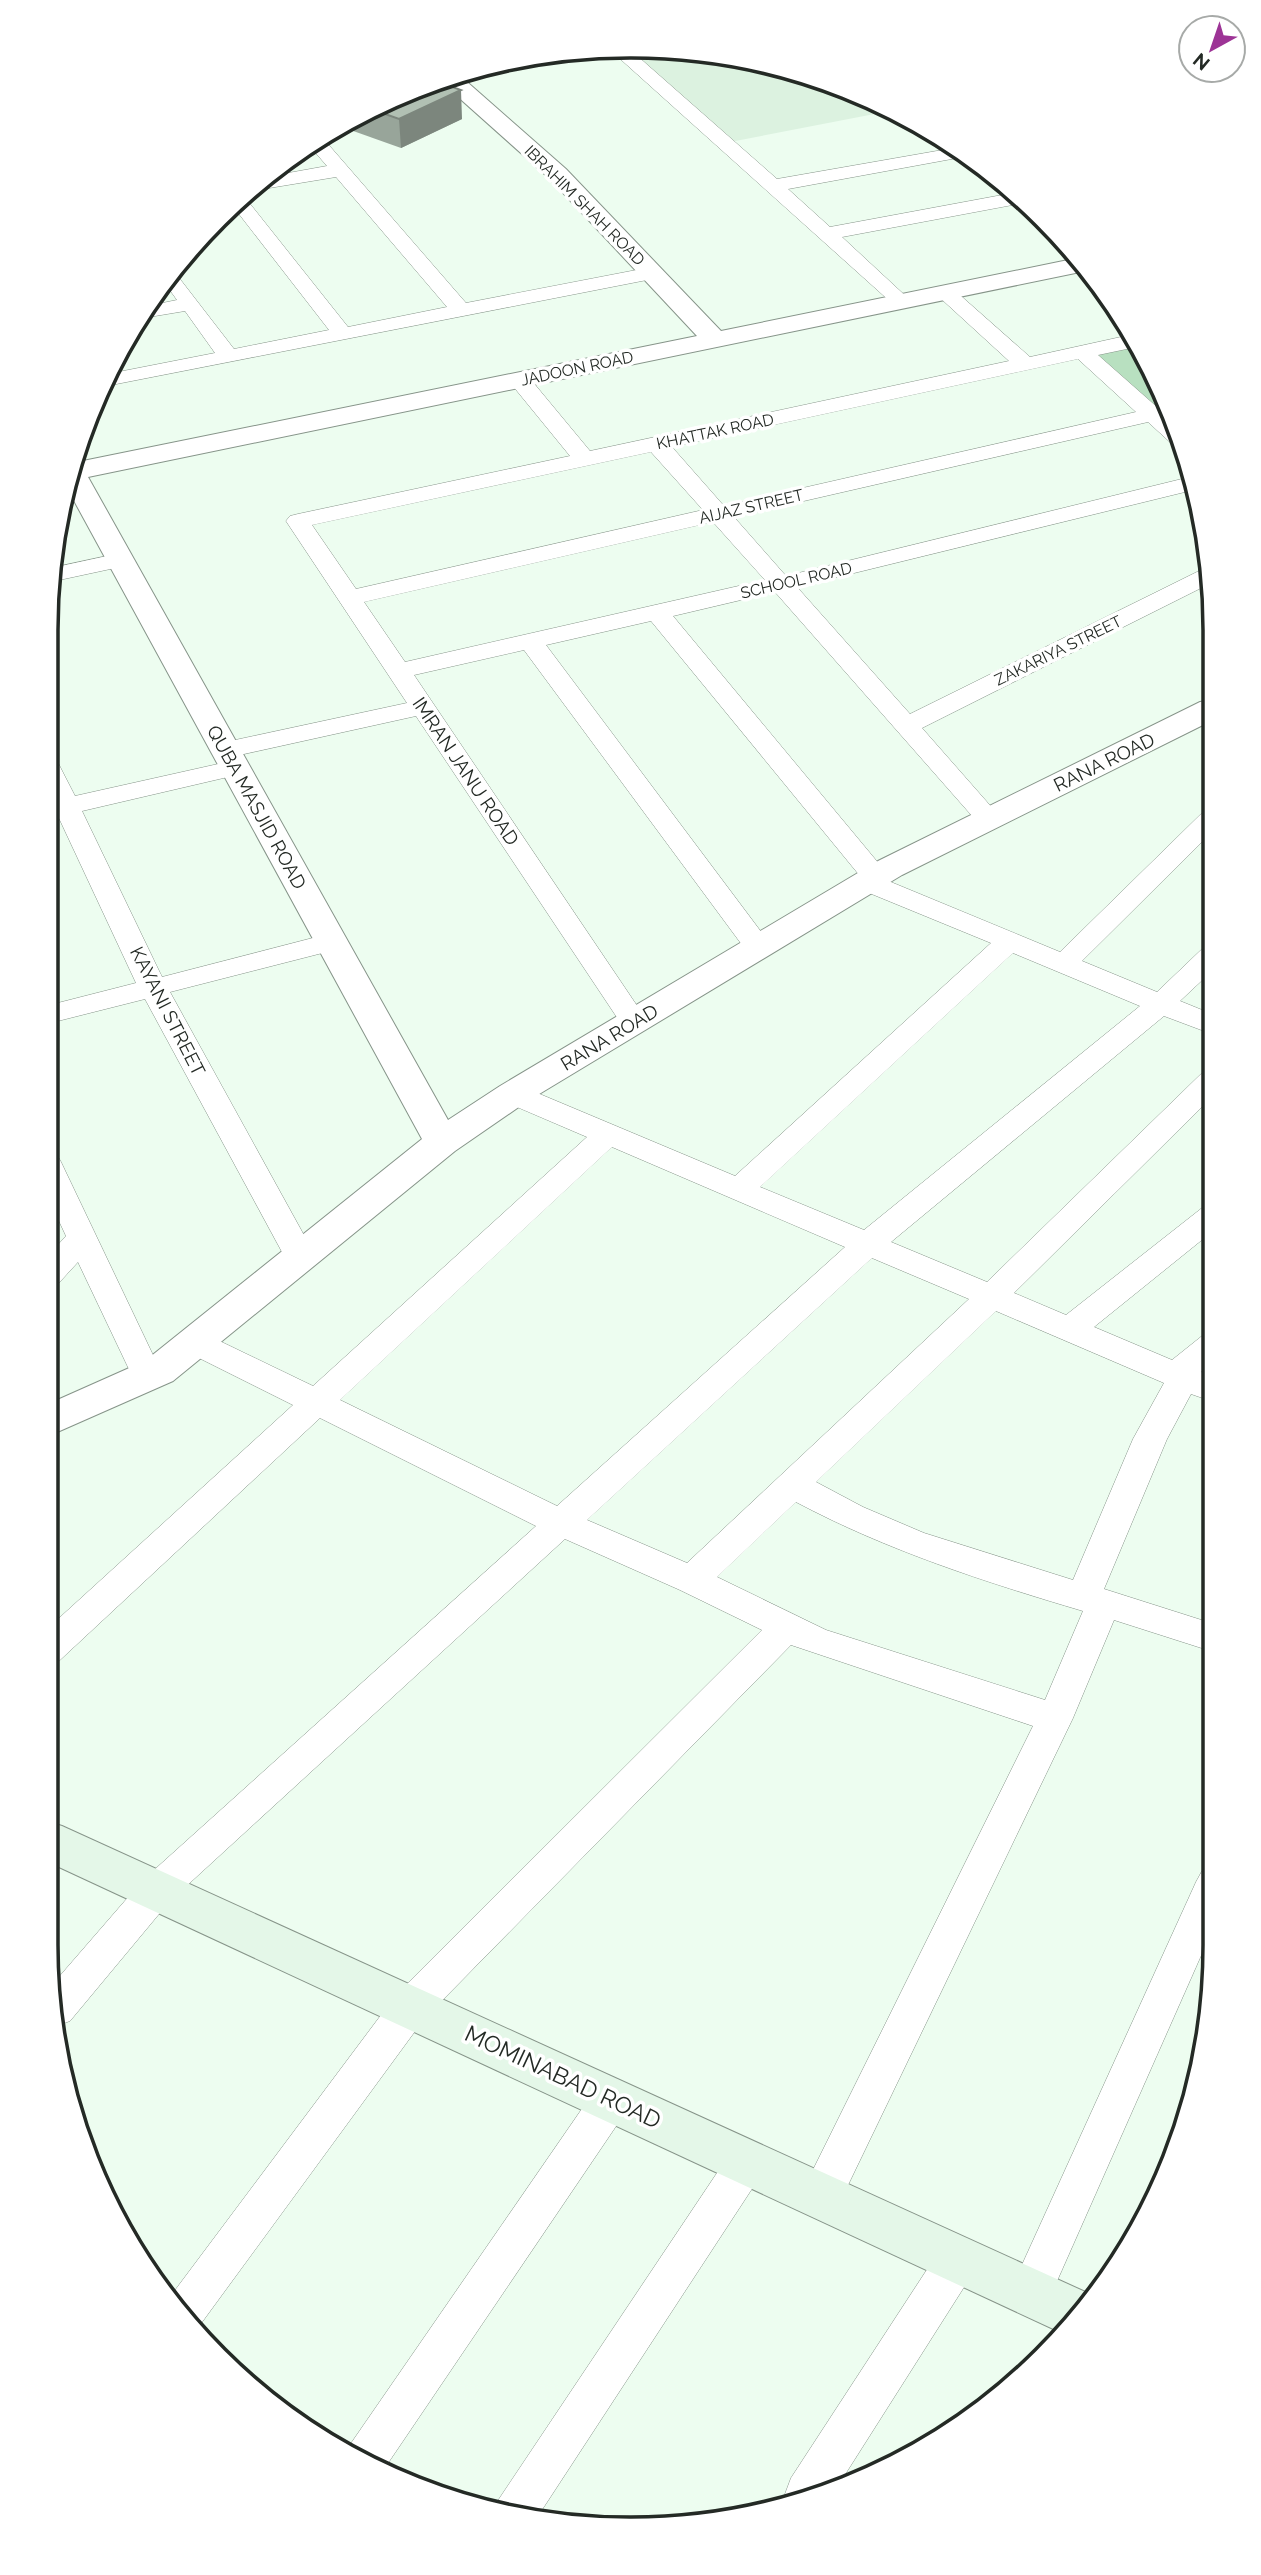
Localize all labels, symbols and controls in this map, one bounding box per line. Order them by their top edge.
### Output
north arrow [1177,14,1247,84]
text: N [1188,49,1214,75]
street label: IBRAHIM SHAH ROAD [521,141,649,269]
street label: JADOON ROAD [519,347,635,390]
street label: KHATTAK ROAD [655,410,776,453]
street label: AIJAZ STREET [697,485,805,528]
street label: SCHOOL ROAD [739,558,854,603]
street label: ZAKARIYA STREET [992,611,1125,689]
street label: IMRAN JANU ROAD [408,693,524,849]
street label: QUBA MASJID ROAD [203,721,311,893]
street label: RANA ROAD [1050,728,1158,796]
street label: KAYANI STREET [126,943,210,1079]
street label: RANA ROAD [556,999,662,1075]
street label: MOMINABAD ROAD [461,2019,666,2134]

